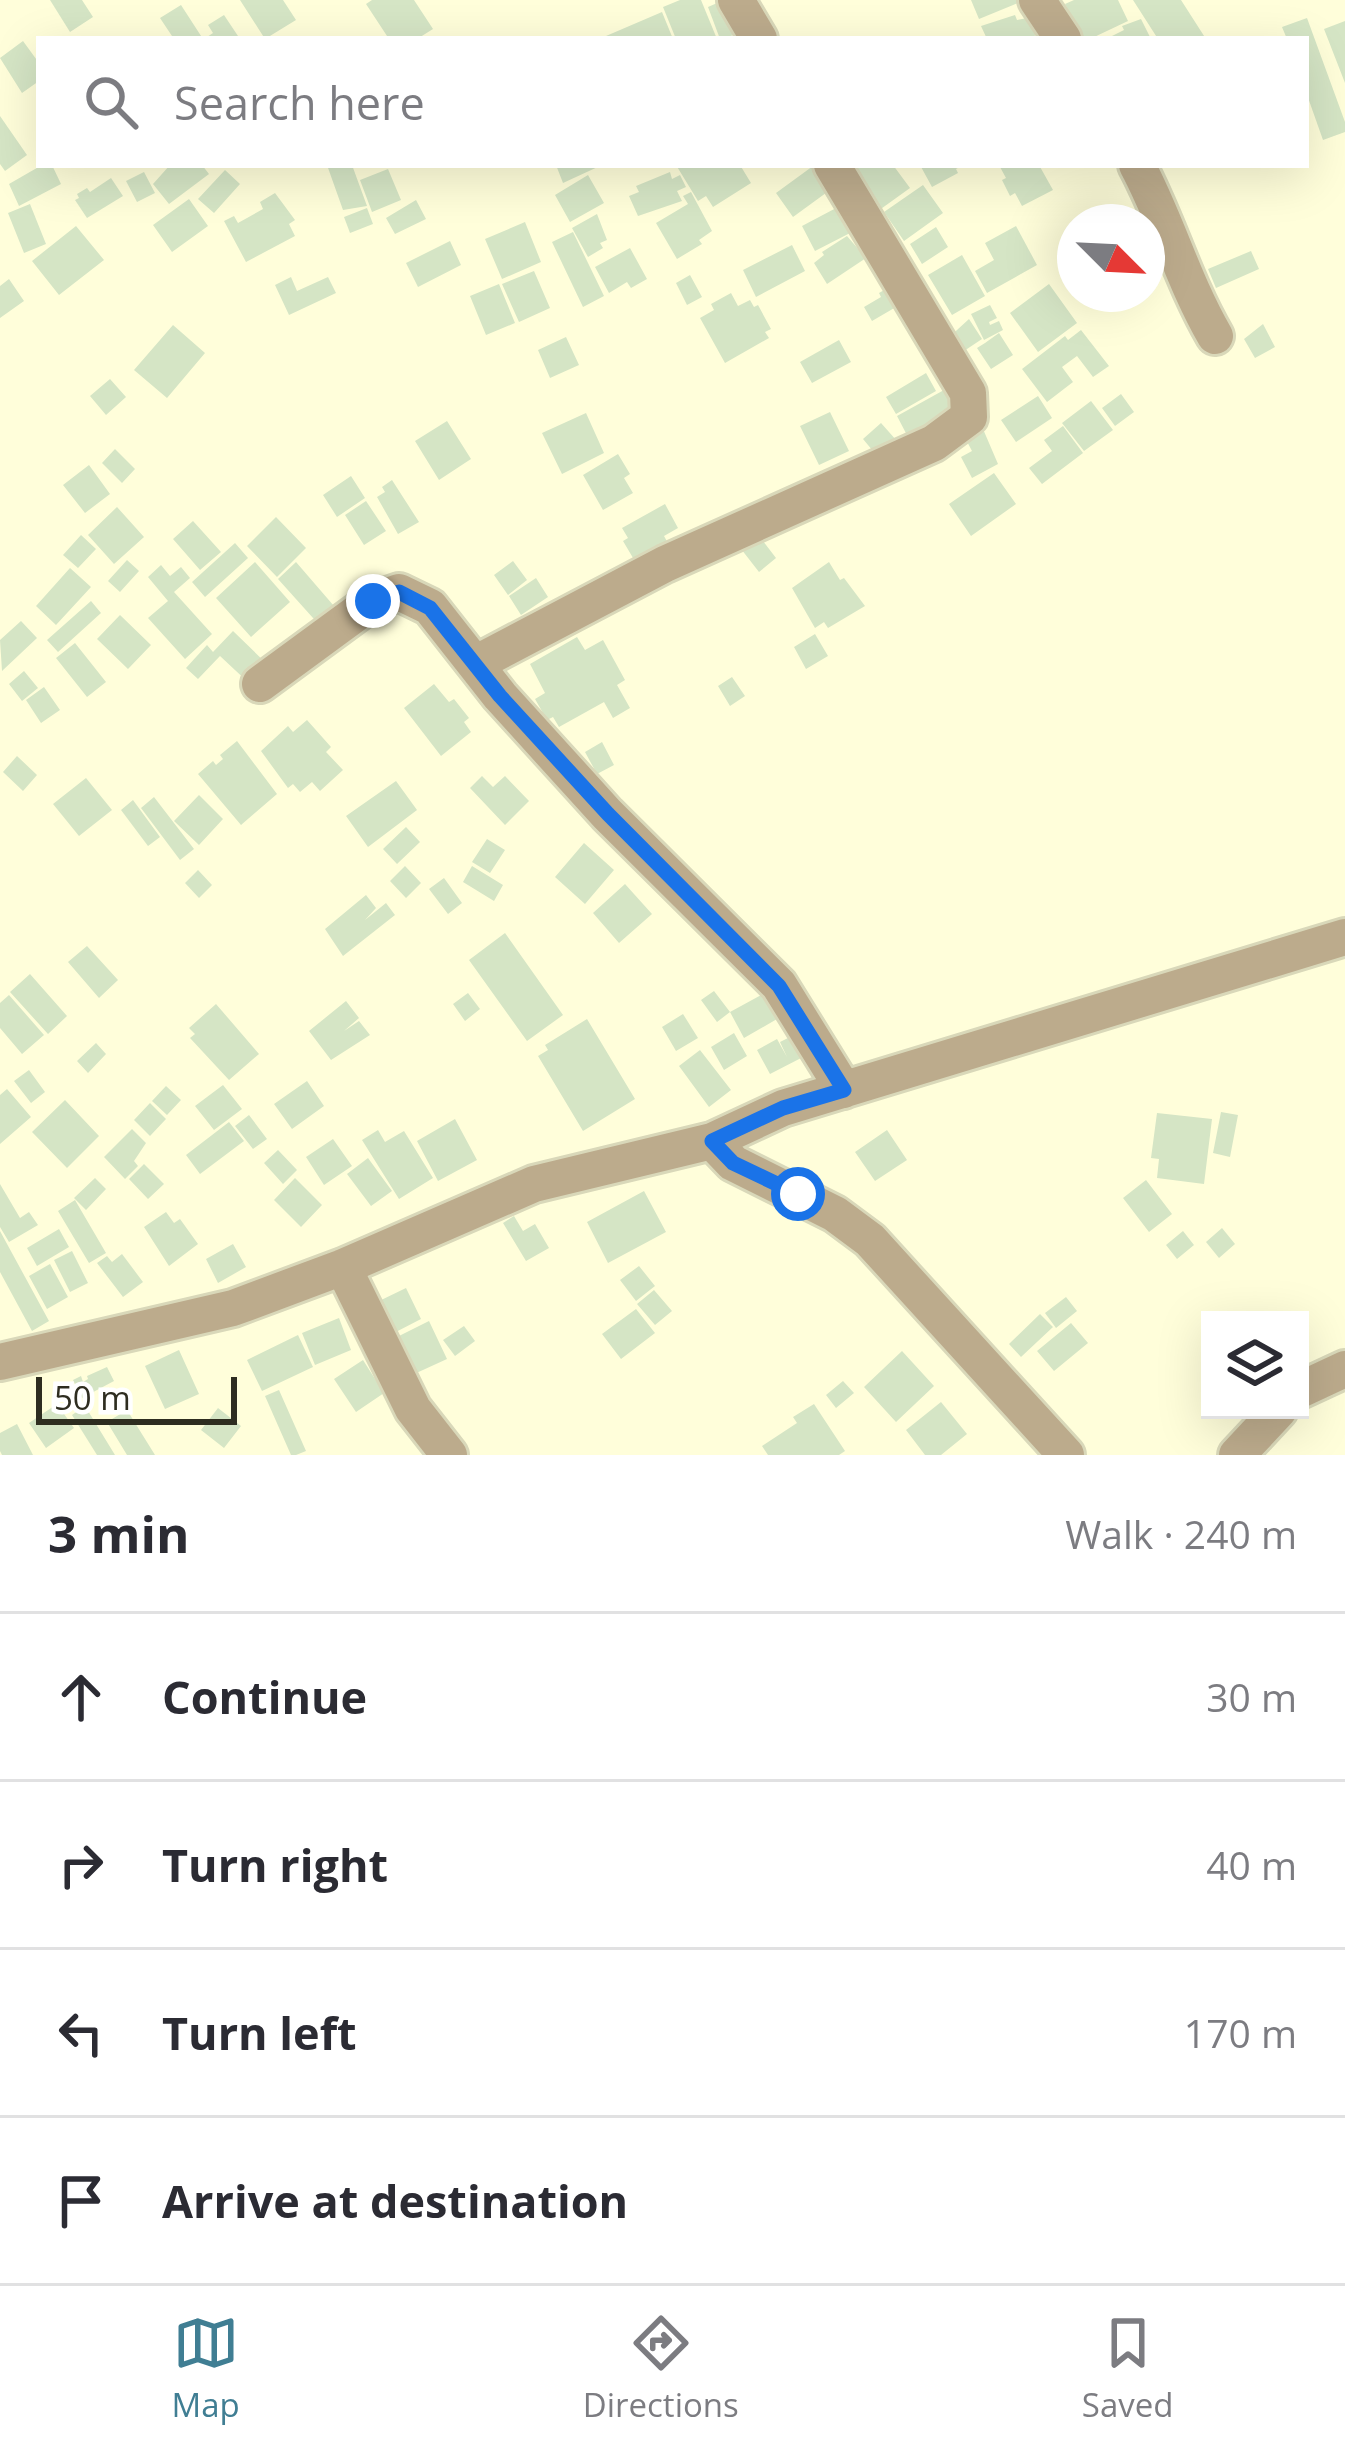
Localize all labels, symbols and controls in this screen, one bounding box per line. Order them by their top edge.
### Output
search box [36,36,1309,168]
icon: search [78,69,144,135]
text: Search here [174,72,425,133]
north arrow [1057,204,1165,312]
route end [346,574,400,628]
route start [771,1167,825,1221]
map controls [1201,1311,1309,1419]
button: layers [1201,1311,1309,1419]
scale bar [36,1371,237,1424]
text: 50 m [54,1375,131,1420]
text: 3 min [48,1498,190,1568]
text: Walk · 240 m [1065,1507,1297,1560]
icon: ahead [48,1664,114,1730]
text: Continue [162,1666,367,1727]
text: 30 m [1206,1670,1297,1723]
icon: right [48,1832,114,1898]
text: Turn right [162,1834,388,1895]
text: 40 m [1206,1838,1297,1891]
icon: left [48,2000,114,2066]
text: Turn left [162,2002,357,2063]
text: 170 m [1184,2006,1297,2059]
icon: arrive [48,2168,114,2234]
text: Arrive at destination [162,2170,628,2231]
tab: Map [172,2310,240,2427]
tab: Directions [583,2310,739,2427]
tab: Saved [1082,2310,1173,2427]

